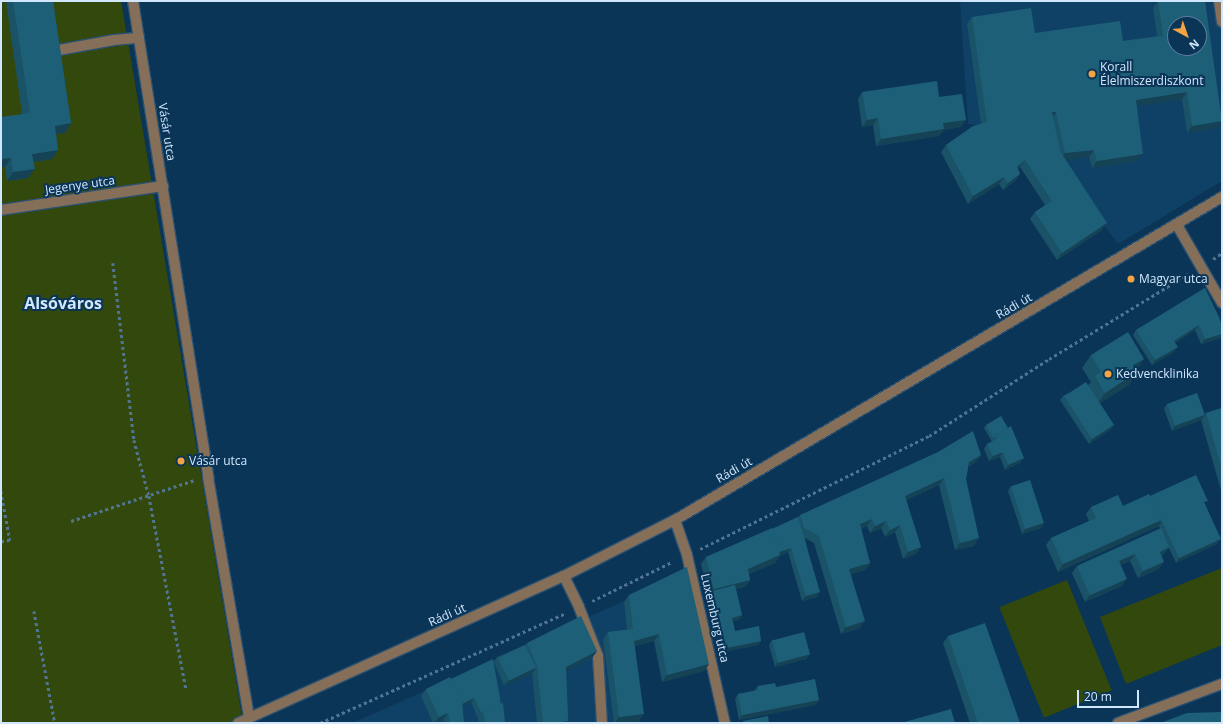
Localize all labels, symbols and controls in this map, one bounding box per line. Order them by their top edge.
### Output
north arrow [1167,16,1207,56]
text: N [1186,36,1203,53]
place label: Korall Élelmiszerdiszkont [1100,60,1203,88]
marker: Korall Élelmiszerdiszkont [1087,69,1097,79]
street label: Vásár utca [155,102,179,162]
street label: Jegenye utca [44,173,116,197]
place label: Magyar utca [1139,272,1208,286]
marker: Magyar utca [1126,274,1136,284]
street label: Rádi út [993,290,1035,322]
district label: Alsóváros [24,293,102,313]
place label: Kedvencklinika [1116,367,1199,381]
marker: Kedvencklinika [1103,369,1113,379]
place label: Vásár utca [189,454,247,468]
street label: Rádi út [713,454,755,486]
marker: Vásár utca [176,456,186,466]
street label: Luxemburg utca [698,572,732,664]
street label: Rádi út [426,600,468,630]
scale bar [1079,682,1141,708]
text: 20 m [1084,688,1112,705]

